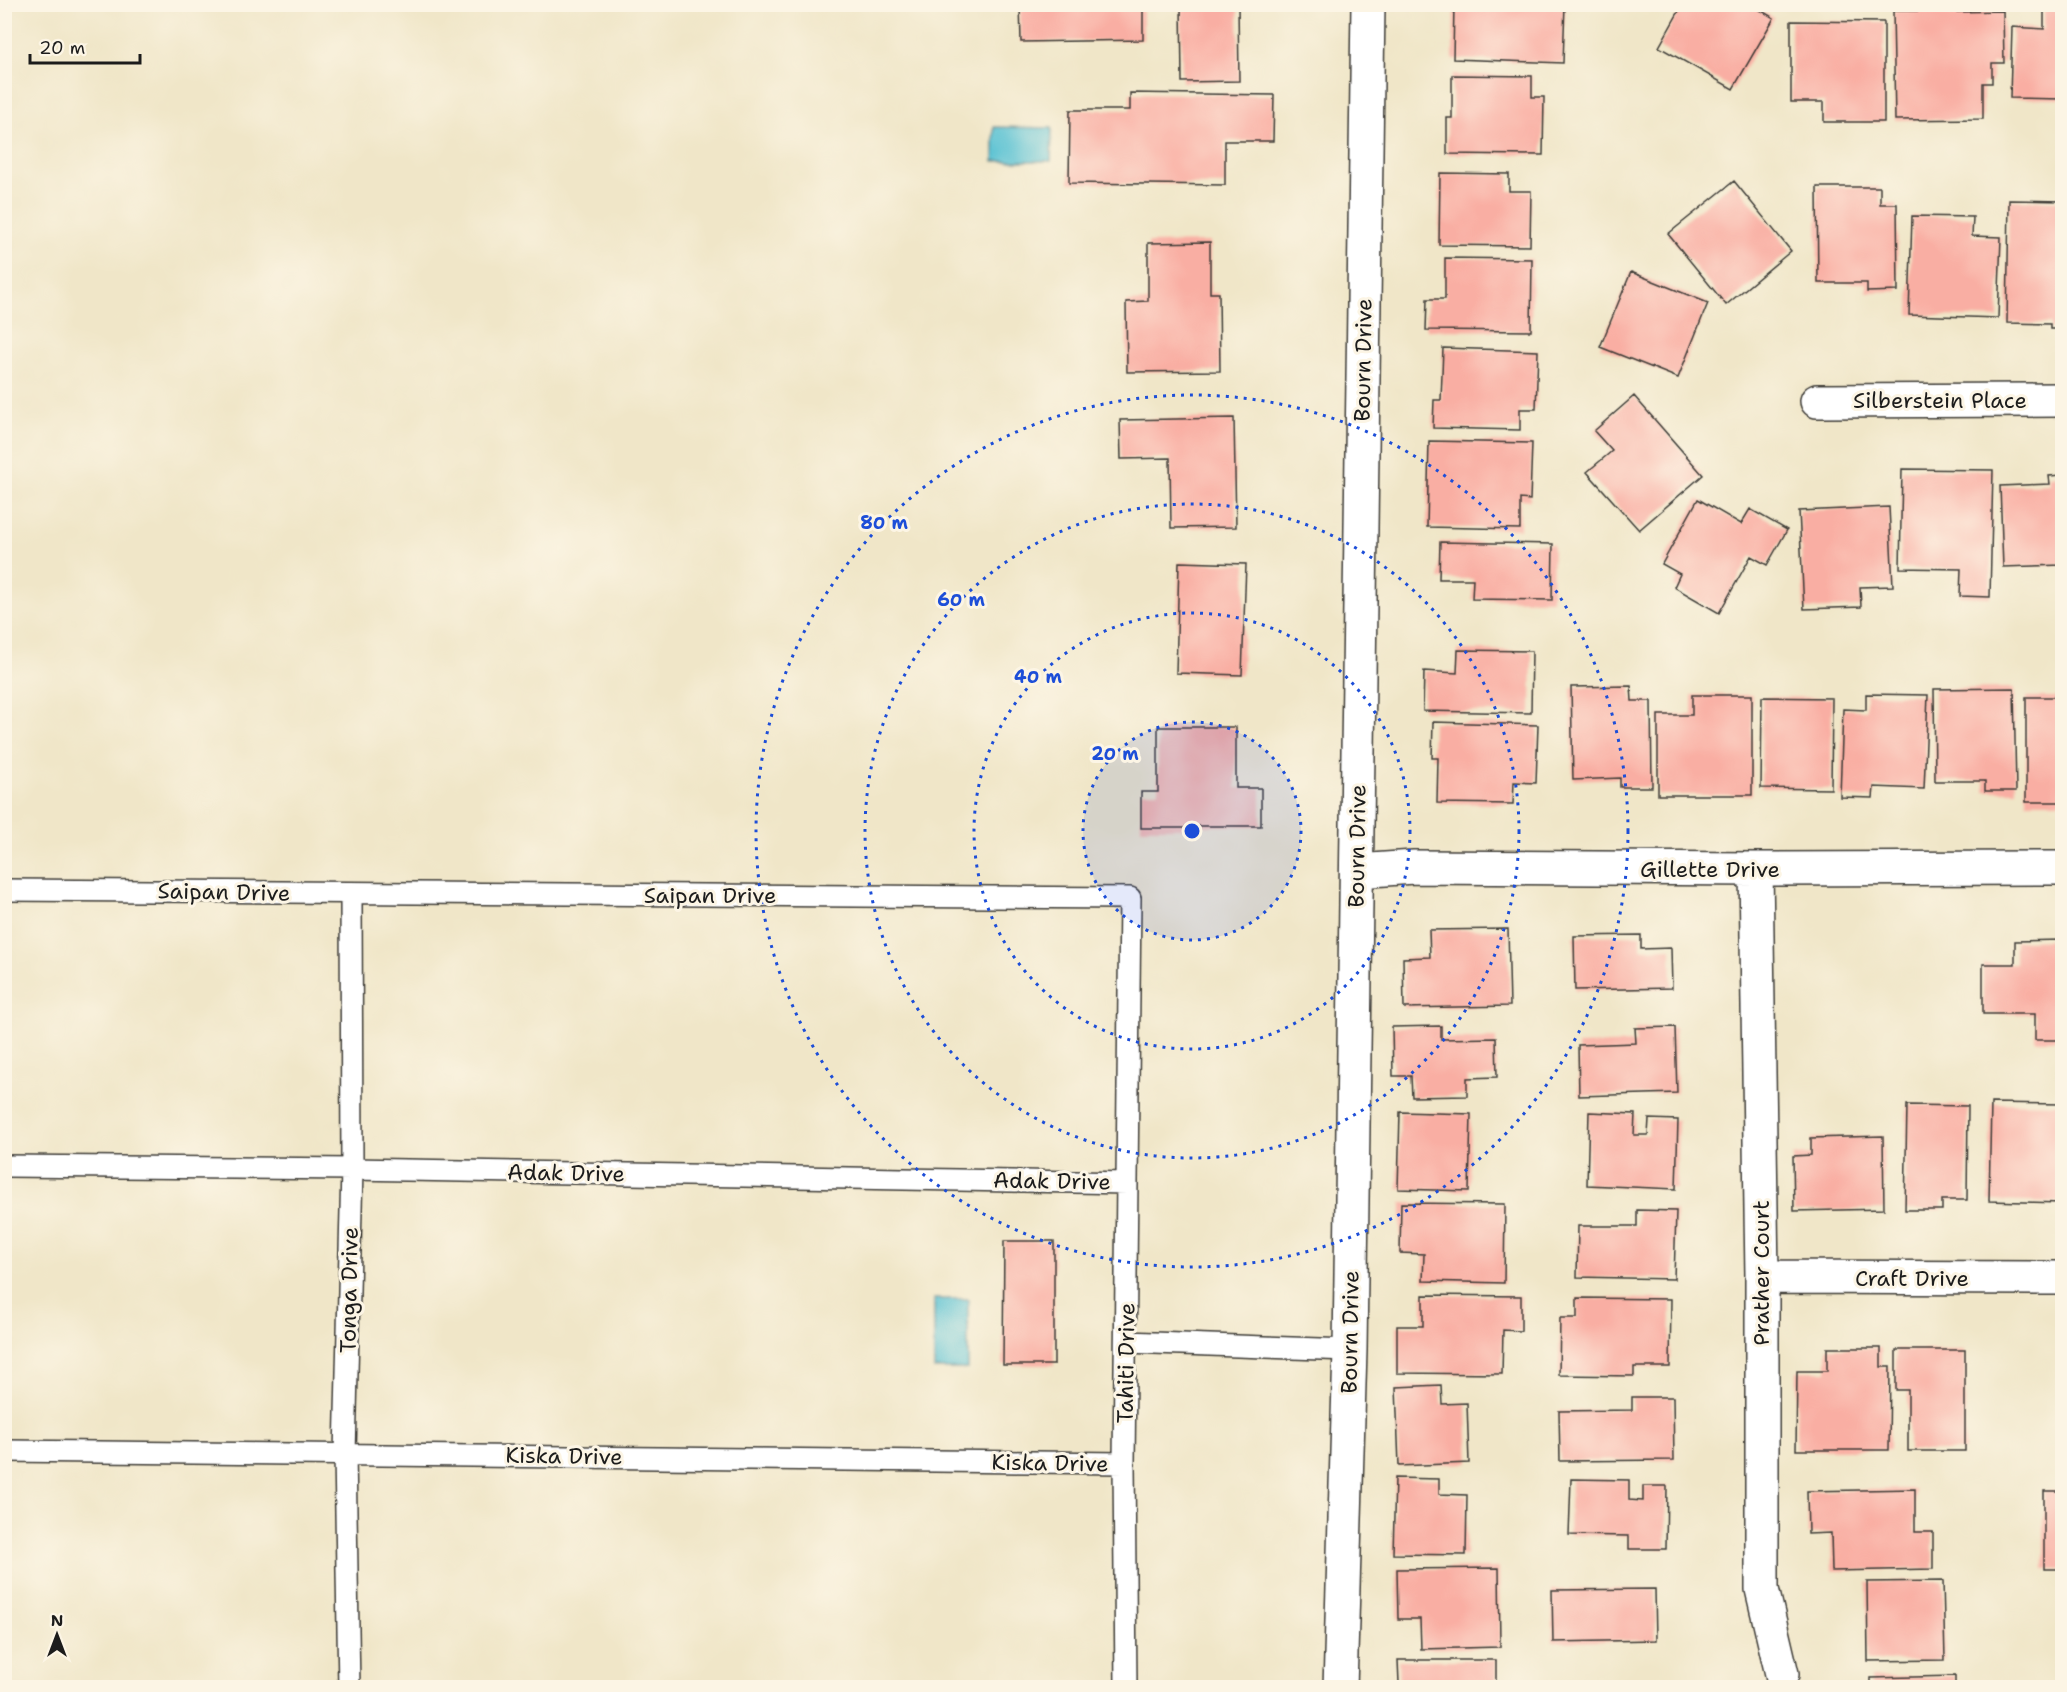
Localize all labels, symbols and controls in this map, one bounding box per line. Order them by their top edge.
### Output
scale bar [30,27,140,65]
text: 20 m [39,36,85,60]
street label: Bourn Drive [1347,298,1379,422]
street label: Silberstein Place [1853,386,2027,415]
text: 80 m [860,511,908,535]
text: 60 m [937,588,985,612]
text: 40 m [1014,665,1062,689]
text: 20 m [1091,742,1139,766]
street label: Bourn Drive [1341,784,1373,908]
centre of rings [1182,821,1202,841]
street label: Gillette Drive [1640,855,1780,884]
street label: Saipan Drive [157,876,291,908]
street label: Saipan Drive [644,881,776,910]
street label: Adak Drive [507,1157,625,1189]
street label: Adak Drive [993,1165,1111,1197]
street label: Prather Court [1747,1200,1776,1346]
street label: Tonga Drive [333,1227,365,1353]
street label: Craft Drive [1855,1264,1969,1293]
street label: Bourn Drive [1334,1270,1366,1394]
street label: Tahiti Drive [1110,1302,1142,1424]
street label: Kiska Drive [505,1440,623,1472]
street label: Kiska Drive [991,1447,1109,1479]
north arrow [27,1605,87,1665]
text: N [51,1610,63,1631]

